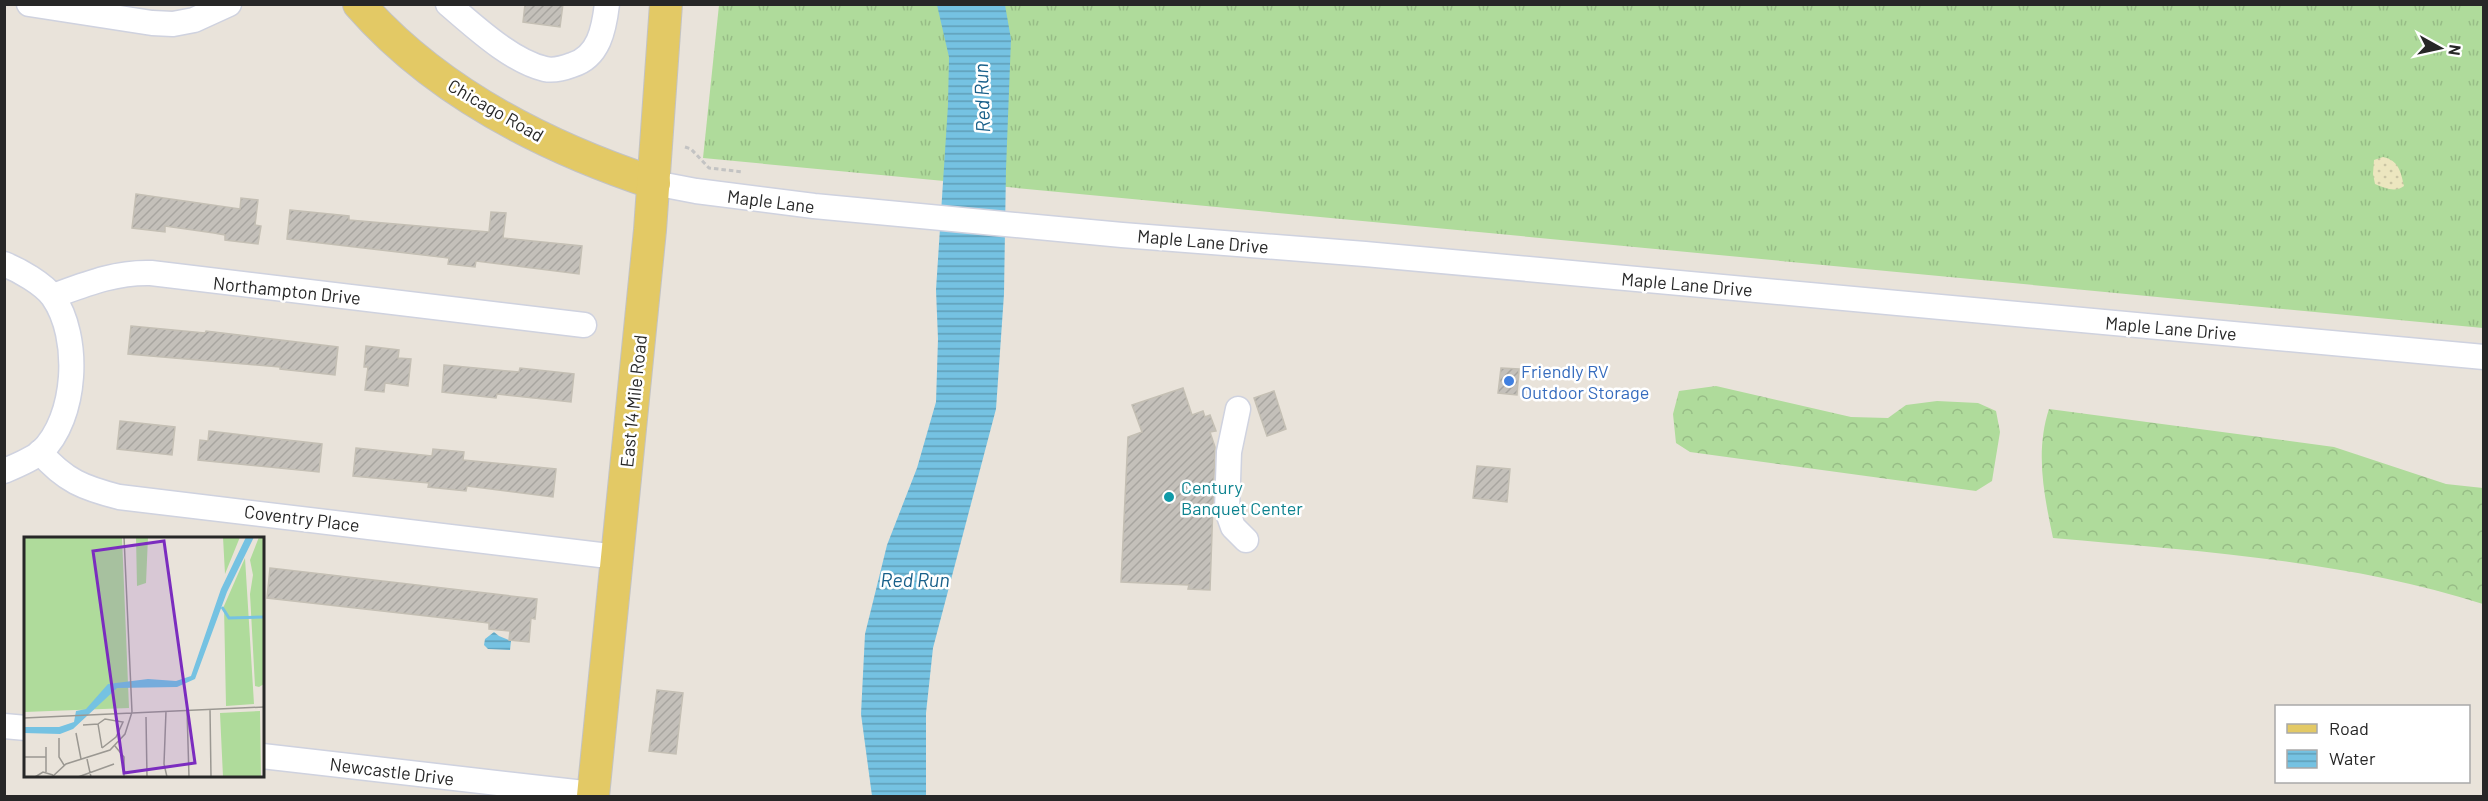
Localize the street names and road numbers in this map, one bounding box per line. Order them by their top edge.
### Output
street label: Chicago Road [444,74,548,146]
street label: Maple Lane [726,185,816,217]
street label: Maple Lane Drive [1136,224,1270,258]
street label: Maple Lane Drive [1620,267,1754,301]
street label: Northampton Drive [212,271,362,309]
street label: Maple Lane Drive [2104,311,2238,345]
street label: East 14 Mile Road [615,334,651,468]
street label: Coventry Place [243,500,361,536]
street label: Newcastle Drive [328,752,456,790]

